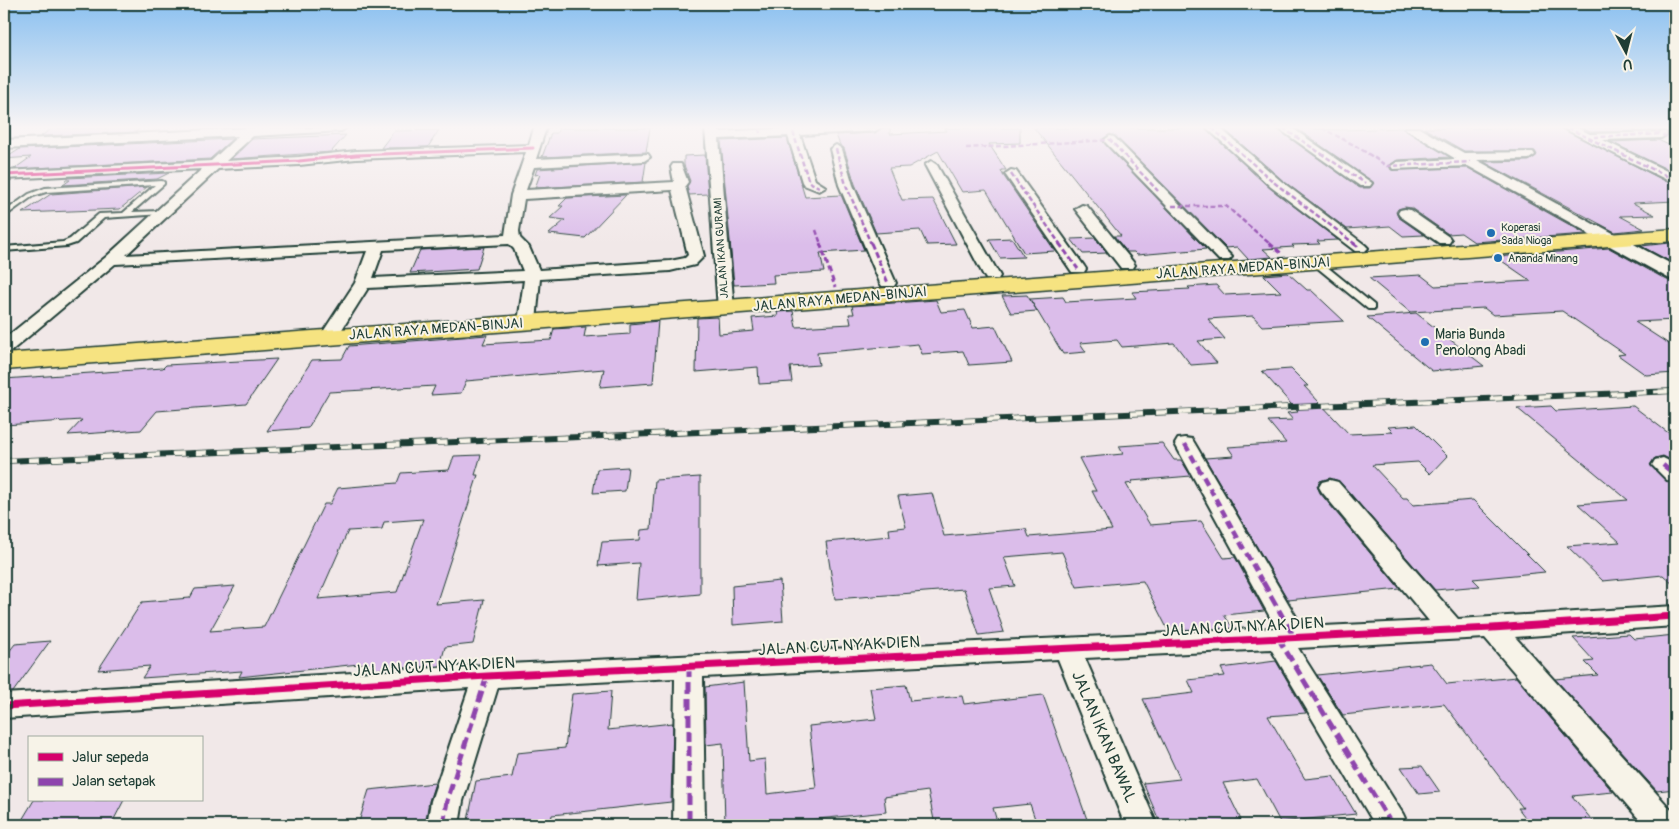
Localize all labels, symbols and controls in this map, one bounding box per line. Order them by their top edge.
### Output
north arrow [1602,28,1652,78]
text: U [1622,55,1633,73]
street label: JALAN IKAN GURAMI [711,197,731,299]
place label: Koperasi Sada Nioga [1501,221,1551,247]
marker: Koperasi Sada Nioga [1485,227,1497,239]
marker: Ananda Minang [1492,252,1504,264]
place label: Ananda Minang [1508,252,1578,265]
street label: JALAN RAYA MEDAN-BINJAI [1155,253,1331,283]
street label: JALAN RAYA MEDAN-BINJAI [752,283,928,315]
street label: JALAN RAYA MEDAN-BINJAI [348,314,524,344]
place label: Maria Bunda Penolong Abadi [1435,326,1526,359]
marker: Maria Bunda Penolong Abadi [1419,336,1431,348]
street label: JALAN CUT NYAK DIEN [1161,613,1325,641]
street label: JALAN CUT NYAK DIEN [757,632,921,660]
street label: JALAN CUT NYAK DIEN [352,653,516,681]
street label: JALAN IKAN BAWAL [1067,668,1141,806]
legend [28,736,202,802]
text: Jalur sepeda [72,748,149,767]
text: Jalan setapak [72,772,156,791]

